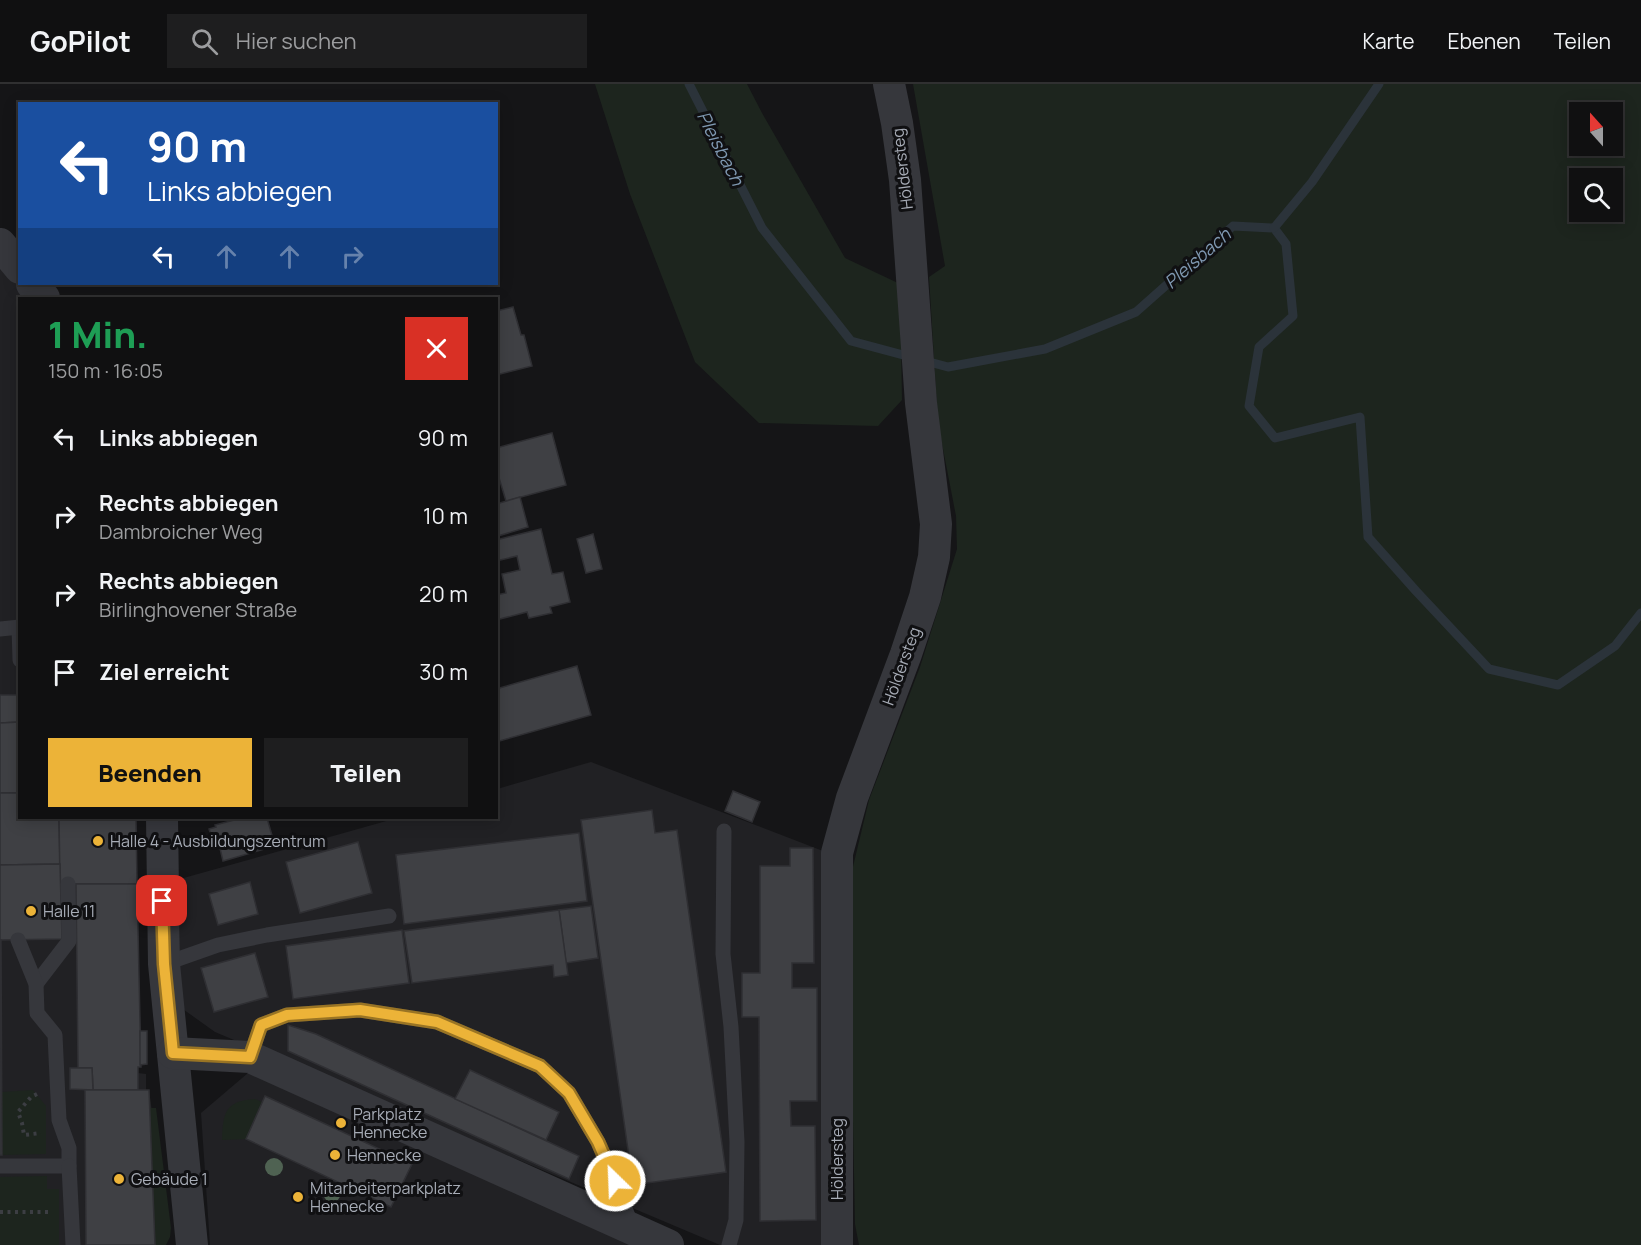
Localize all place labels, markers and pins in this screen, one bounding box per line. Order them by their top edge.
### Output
place label: Halle 4 - Ausbildungszentrum [110,830,325,852]
marker: Halle 4 - Ausbildungszentrum [91,834,105,848]
pin [136,875,187,926]
place label: Halle 11 [43,900,95,922]
marker: Halle 11 [24,904,38,918]
place label: Parkplatz Hennecke [353,1103,427,1143]
marker: Parkplatz Hennecke [334,1116,348,1130]
place label: Hennecke [347,1144,421,1166]
marker: Hennecke [328,1148,342,1162]
place label: Gebäude 1 [131,1168,208,1190]
marker: Gebäude 1 [112,1172,126,1186]
place label: Mitarbeiterparkplatz Hennecke [310,1177,461,1217]
marker: Mitarbeiterparkplatz Hennecke [291,1190,305,1204]

